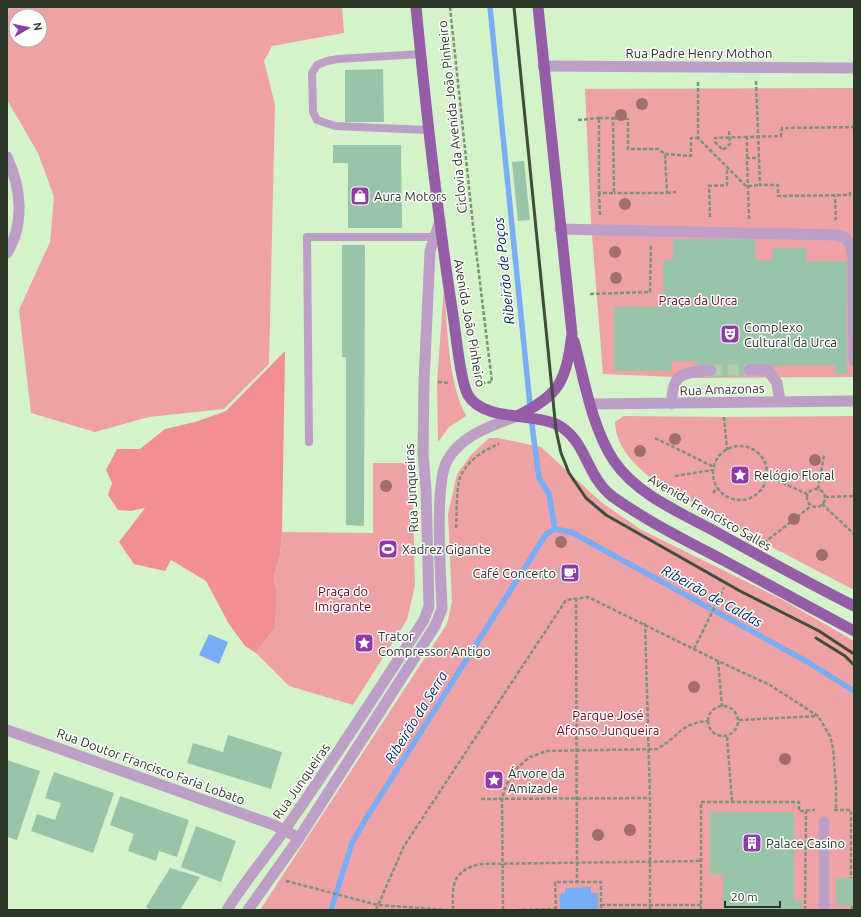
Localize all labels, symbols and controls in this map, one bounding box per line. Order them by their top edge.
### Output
north arrow [8,8,48,48]
street label: Ciclovia da Avenida João Pinheiro [435,20,469,214]
text: N [31,21,44,31]
street label: Rua Padre Henry Mothon [626,46,772,60]
shop icon: Aura Motors [349,185,371,207]
place label: Aura Motors [374,189,447,203]
water label: Ribeirão de Poços [490,217,518,325]
street label: Avenida João Pinheiro [452,258,488,388]
park label: Praça da Urca [659,293,737,307]
place label: Complexo Cultural da Urca [744,320,837,349]
theatre icon: Complexo Cultural da Urca [719,323,741,345]
street label: Rua Amazonas [679,381,765,397]
street label: Rua Junqueiras [402,443,420,533]
place icon: Relógio Floral [729,464,751,486]
place label: Relógio Floral [754,468,835,482]
street label: Avenida Francisco Salles [646,471,774,553]
sports icon: Xadrez Gigante [377,538,399,560]
place label: Xadrez Gigante [402,542,491,556]
cafe icon: Café Concerto [559,562,581,584]
water label: Ribeirão de Caldas [659,562,765,630]
place label: Café Concerto [472,566,556,580]
park label: Praça do Imigrante [315,584,371,613]
place label: Trator Compressor Antigo [378,629,491,658]
place icon: Trator Compressor Antigo [353,632,375,654]
water label: Ribeirão da Serra [381,668,451,766]
park label: Parque José Afonso Junqueira [557,708,659,737]
street label: Rua Doutor Francisco Faria Lobato [55,725,247,807]
street label: Rua Junqueiras [270,740,332,821]
place label: Árvore da Amizade [508,765,565,795]
place icon: Árvore da Amizade [483,769,505,791]
building icon: Palace Casino [741,832,763,854]
place label: Palace Casino [766,836,845,850]
scale bar [725,883,780,909]
text: 20 m [731,890,758,903]

